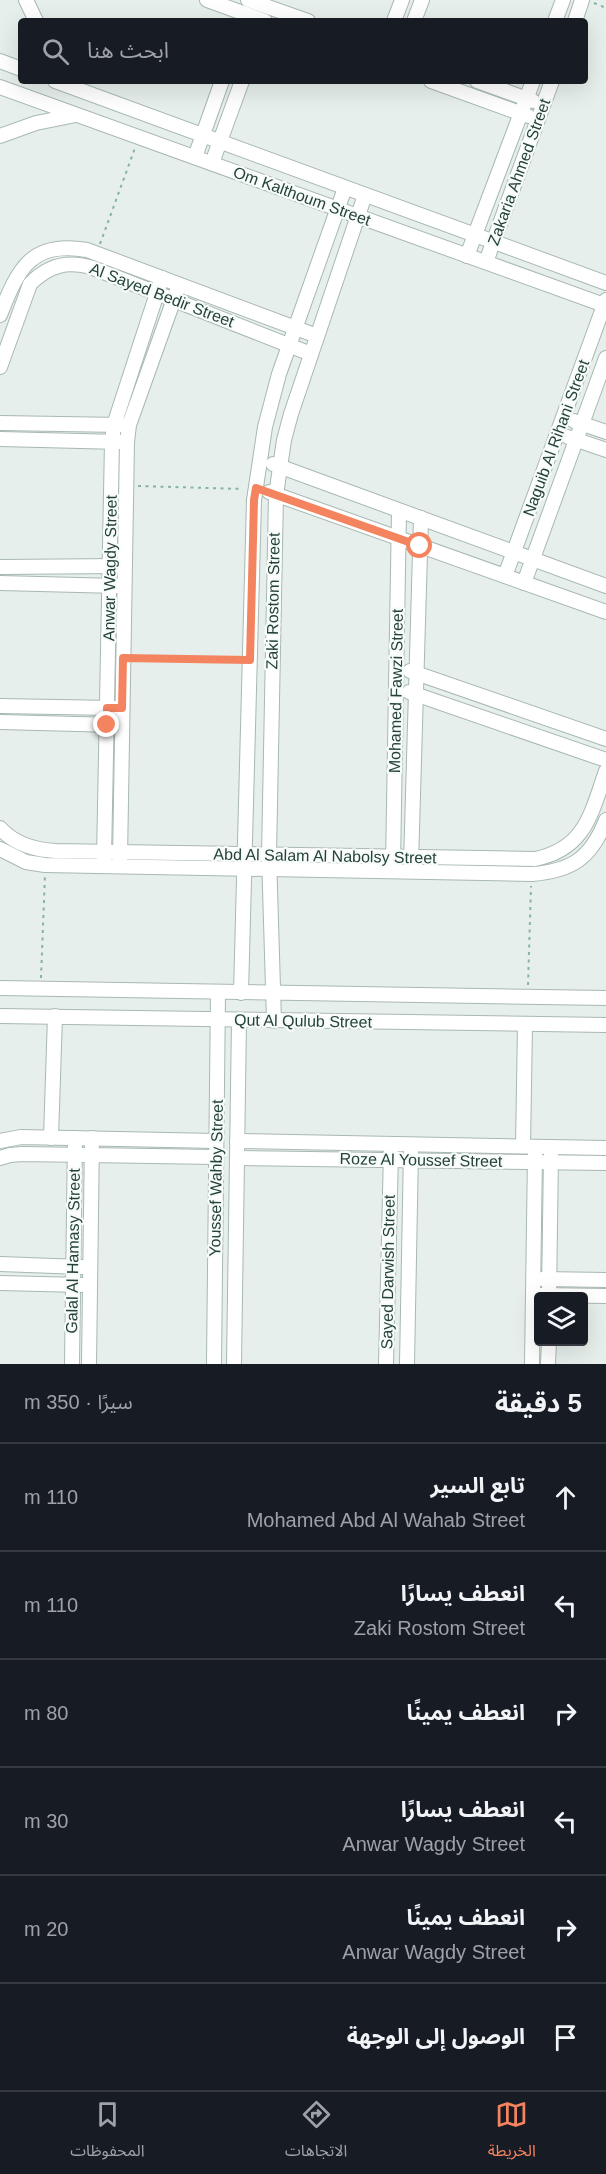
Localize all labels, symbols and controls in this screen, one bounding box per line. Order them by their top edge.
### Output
search box [18,18,588,84]
icon: search [39,35,72,68]
text: ابحث هنا [87,38,169,63]
street label: Zakaria Ahmed Street [485,96,554,248]
street label: Om Kalthoum Street [231,163,374,229]
street label: Al Sayed Bedir Street [88,260,237,331]
street label: Naguib Al Rihani Street [520,357,592,519]
street label: Anwar Wagdy Street [100,494,120,641]
street label: Zaki Rostom Street [263,532,283,670]
route start [406,532,432,558]
street label: Mohamed Fawzi Street [386,608,406,773]
route end [93,711,119,737]
street label: Abd Al Salam Al Nabolsy Street [213,846,437,866]
street label: Qut Al Qulub Street [234,1011,373,1031]
street label: Youssef Wahby Street [206,1099,226,1257]
street label: Roze Al Youssef Street [339,1150,503,1170]
street label: Galal Al Hamasy Street [63,1168,83,1334]
street label: Sayed Darwish Street [378,1194,398,1350]
map controls [534,1292,588,1346]
button: layers [534,1292,588,1346]
text: 5 دقيقة [495,1388,582,1418]
text: سيرًا · 350 m [24,1391,133,1413]
text: تابع السير [431,1473,525,1498]
icon: ahead [549,1481,582,1514]
text: 110 m [24,1486,78,1508]
text: Mohamed Abd Al Wahab Street [247,1509,525,1531]
text: انعطف يسارًا [401,1581,525,1606]
icon: left [549,1589,582,1622]
text: 110 m [24,1594,78,1616]
text: Zaki Rostom Street [354,1617,525,1639]
icon: right [549,1697,582,1730]
text: انعطف يمينًا [406,1700,525,1725]
text: 80 m [24,1702,68,1724]
text: انعطف يسارًا [401,1797,525,1822]
icon: left [549,1805,582,1838]
text: 30 m [24,1810,68,1832]
text: Anwar Wagdy Street [342,1833,525,1855]
text: انعطف يمينًا [406,1905,525,1930]
icon: right [549,1913,582,1946]
text: 20 m [24,1918,68,1940]
text: Anwar Wagdy Street [342,1941,525,1963]
icon: arrive [549,2021,582,2054]
text: الوصول إلى الوجهة [347,2024,525,2049]
tab: المحفوظات [70,2098,144,2168]
tab: الاتجاهات [285,2098,347,2168]
tab: الخريطة [488,2098,536,2168]

